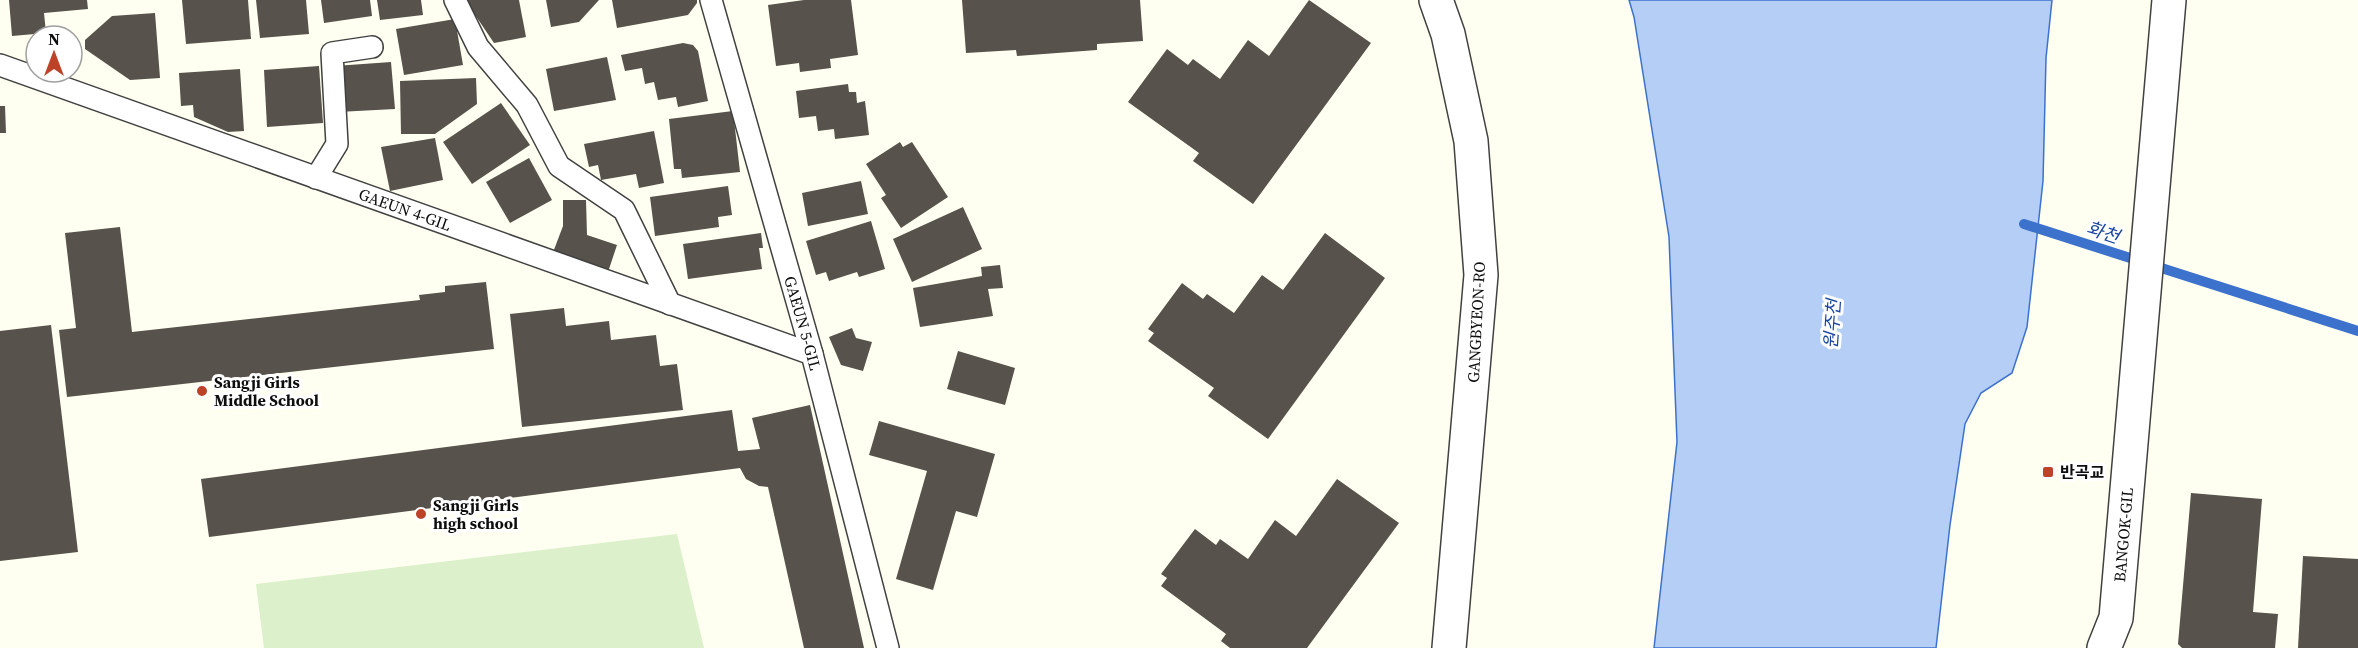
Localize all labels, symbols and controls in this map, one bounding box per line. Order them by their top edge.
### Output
north arrow [24,24,84,84]
text: N [48,28,60,50]
street label: GAEUN 4-GIL [356,183,455,236]
water label: 화천 [2083,215,2125,250]
street label: GANGBYEON-RO [1462,261,1490,383]
street label: GAEUN 5-GIL [779,273,827,373]
water label: 원주천 [1818,296,1846,350]
place label: Sangji Girls Middle School [214,371,319,411]
marker: Sangji Girls Middle School [195,384,209,398]
place label: 반곡교 [2060,461,2104,483]
marker: 반곡교 [2041,465,2055,479]
street label: BANGOK-GIL [2108,486,2138,583]
place label: Sangji Girls high school [433,494,519,534]
marker: Sangji Girls high school [414,507,428,521]

